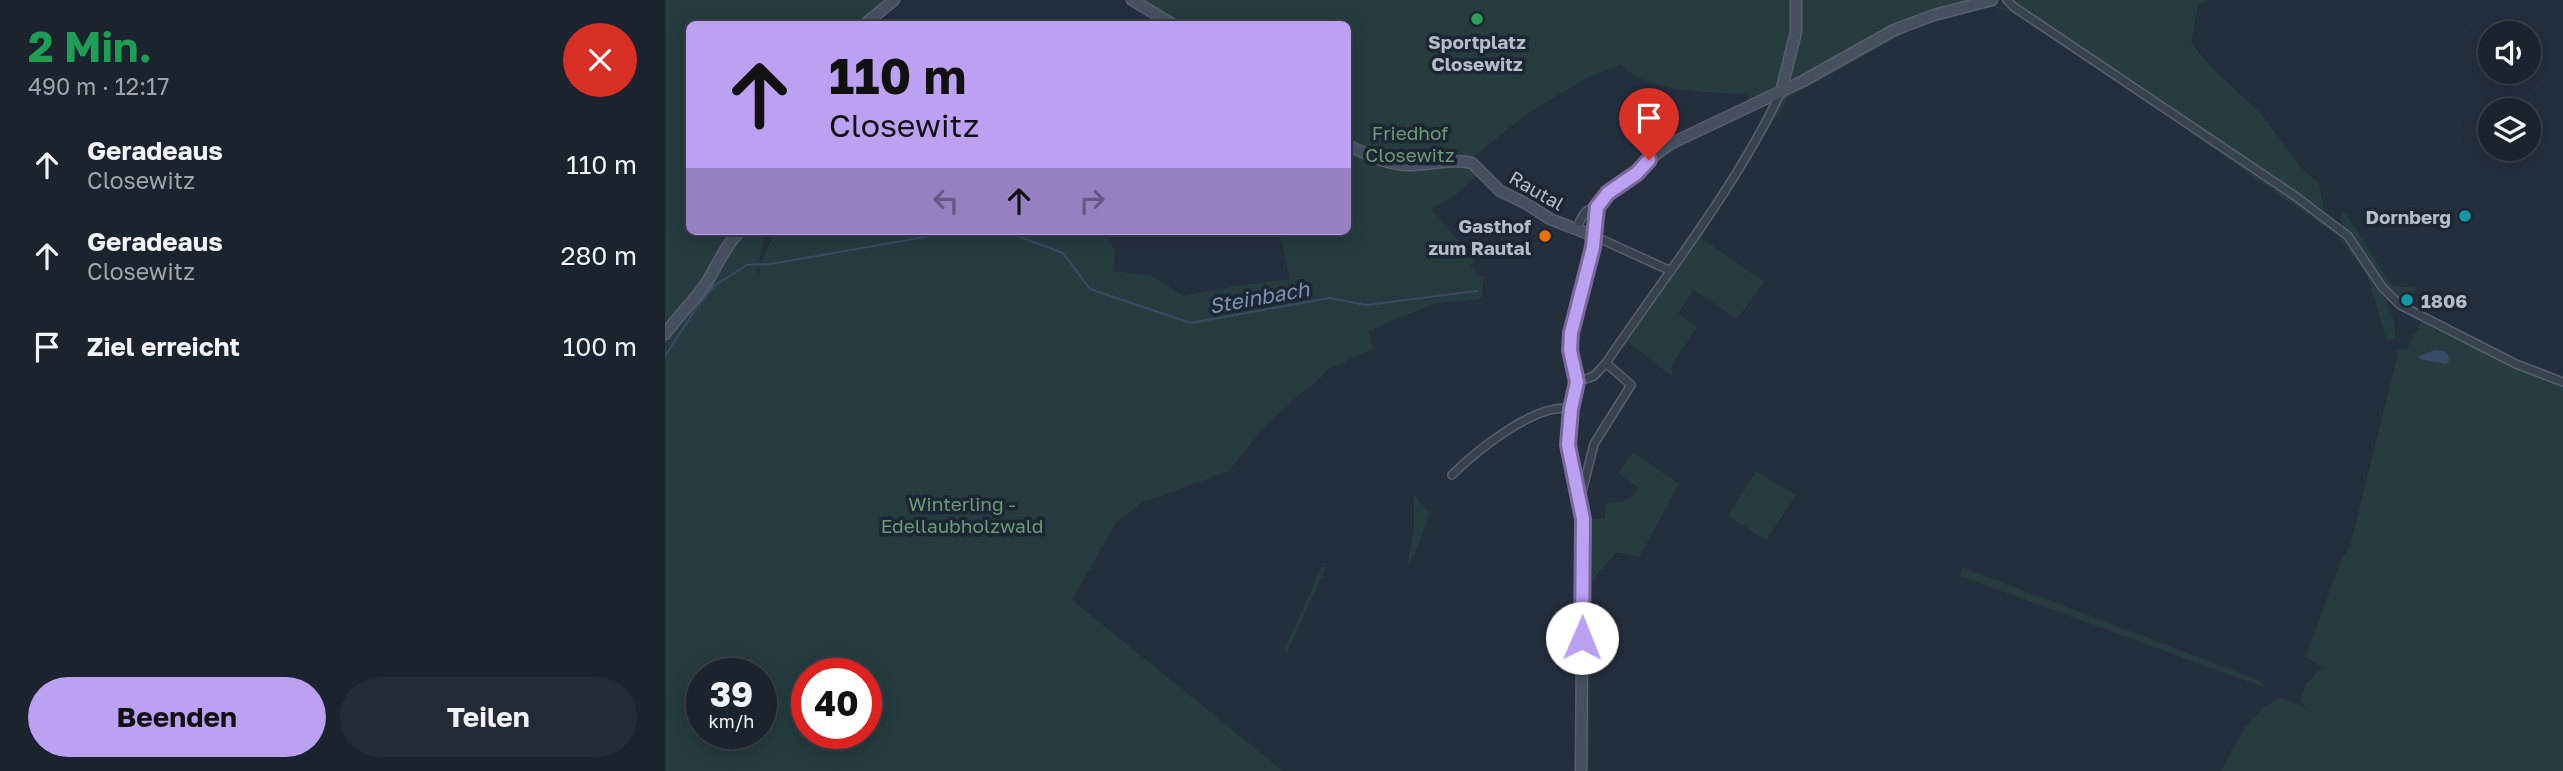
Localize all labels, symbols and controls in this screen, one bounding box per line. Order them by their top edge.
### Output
marker: Sportplatz Closewitz [1469,11,1485,27]
text: 2 Min. [28,21,152,71]
map controls [2478,21,2541,161]
button: sound [2478,21,2541,84]
button: close [563,23,637,97]
place label: Sportplatz Closewitz [1428,30,1526,75]
text: 110 m [829,46,966,105]
icon: ahead [714,49,805,140]
text: 490 m · 12:17 [28,72,169,100]
pin [1619,88,1679,160]
button: layers [2478,98,2541,161]
icon: arrive [1630,99,1668,137]
text: Closewitz [829,106,979,144]
park label: Friedhof Closewitz [1365,121,1455,166]
text: Geradeaus [87,135,223,166]
icon: ahead [28,146,66,184]
text: 110 m [566,149,637,180]
street label: Rautal [1506,165,1568,215]
text: Closewitz [87,166,195,194]
icon: left [927,182,965,220]
icon: ahead [1000,182,1038,220]
icon: right [1073,182,1111,220]
place label: Dornberg [2365,205,2451,228]
marker: Dornberg [2457,208,2473,224]
place label: Gasthof zum Rautal [1428,214,1531,259]
text: Geradeaus [87,226,223,257]
marker: Gasthof zum Rautal [1537,228,1553,244]
icon: ahead [28,237,66,275]
text: 280 m [560,240,637,271]
text: Closewitz [87,257,195,285]
water label: Steinbach [1207,275,1312,319]
place label: 1806 [2421,289,2467,312]
marker: 1806 [2399,292,2415,308]
icon: arrive [28,328,66,366]
text: Ziel erreicht [87,331,240,362]
text: 100 m [563,331,637,362]
park label: Winterling - Edellaubholzwald [881,492,1043,537]
position arrow [1545,601,1619,675]
speed limit sign: 40 [791,658,882,749]
text: 39 [710,673,753,715]
button: Beenden [28,677,326,757]
button: Teilen [340,677,637,757]
text: km/h [709,710,754,732]

